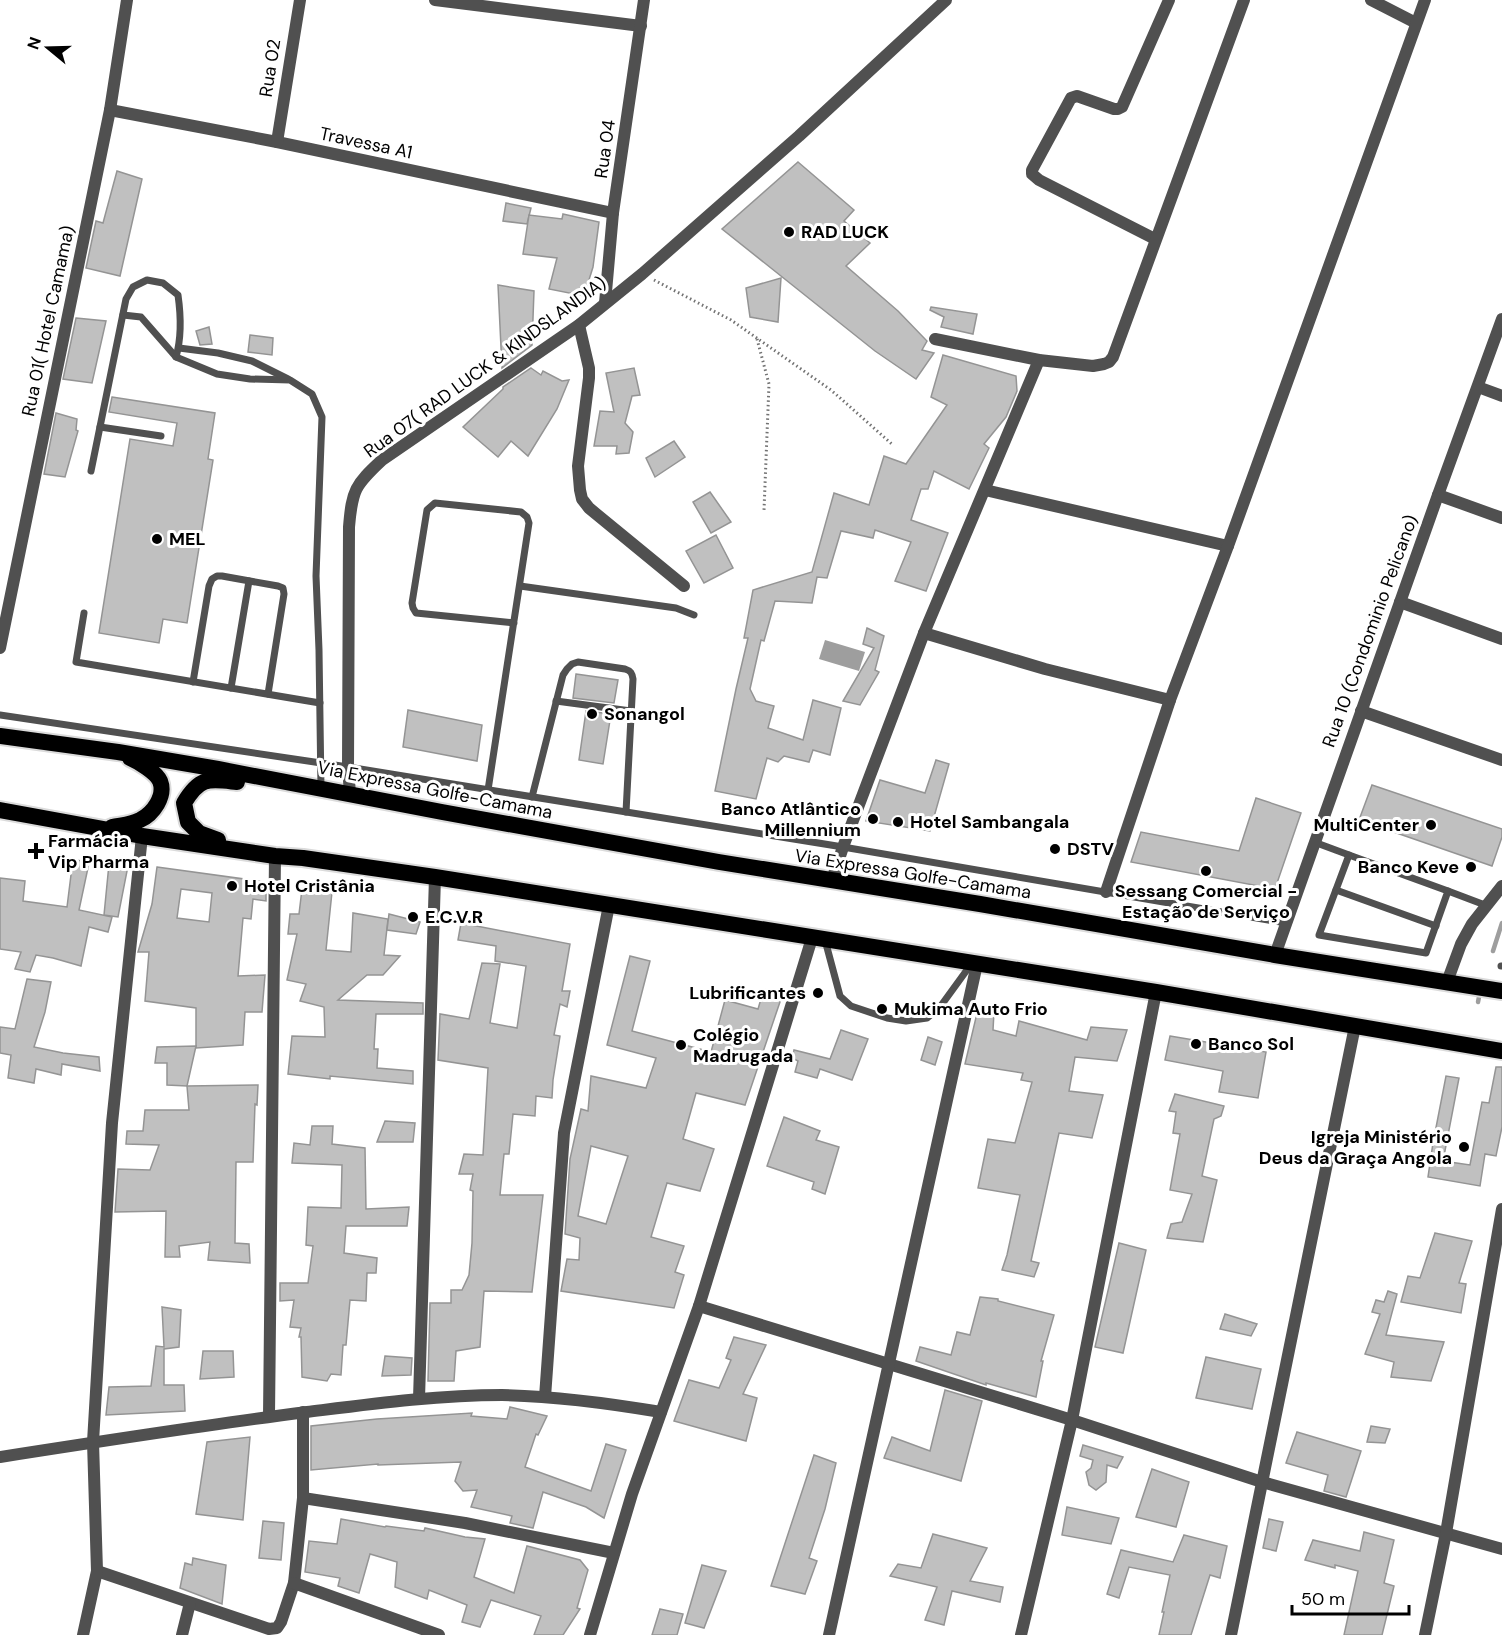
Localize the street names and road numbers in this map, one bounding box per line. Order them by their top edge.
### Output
street label: Rua 02 [254,37,286,99]
street label: Rua 04 [589,118,621,180]
street label: Travessa A1 [317,121,415,165]
street label: Rua 01( Hotel Camama) [16,223,80,419]
street label: Rua 07( RAD LUCK & KINDSLANDIA) [359,271,611,463]
street label: Rua 10 (Condominio Pelicano) [1317,511,1423,751]
street label: Via Expressa Golfe-Camama [315,755,555,825]
street label: Via Expressa Golfe-Camama [793,843,1033,905]

